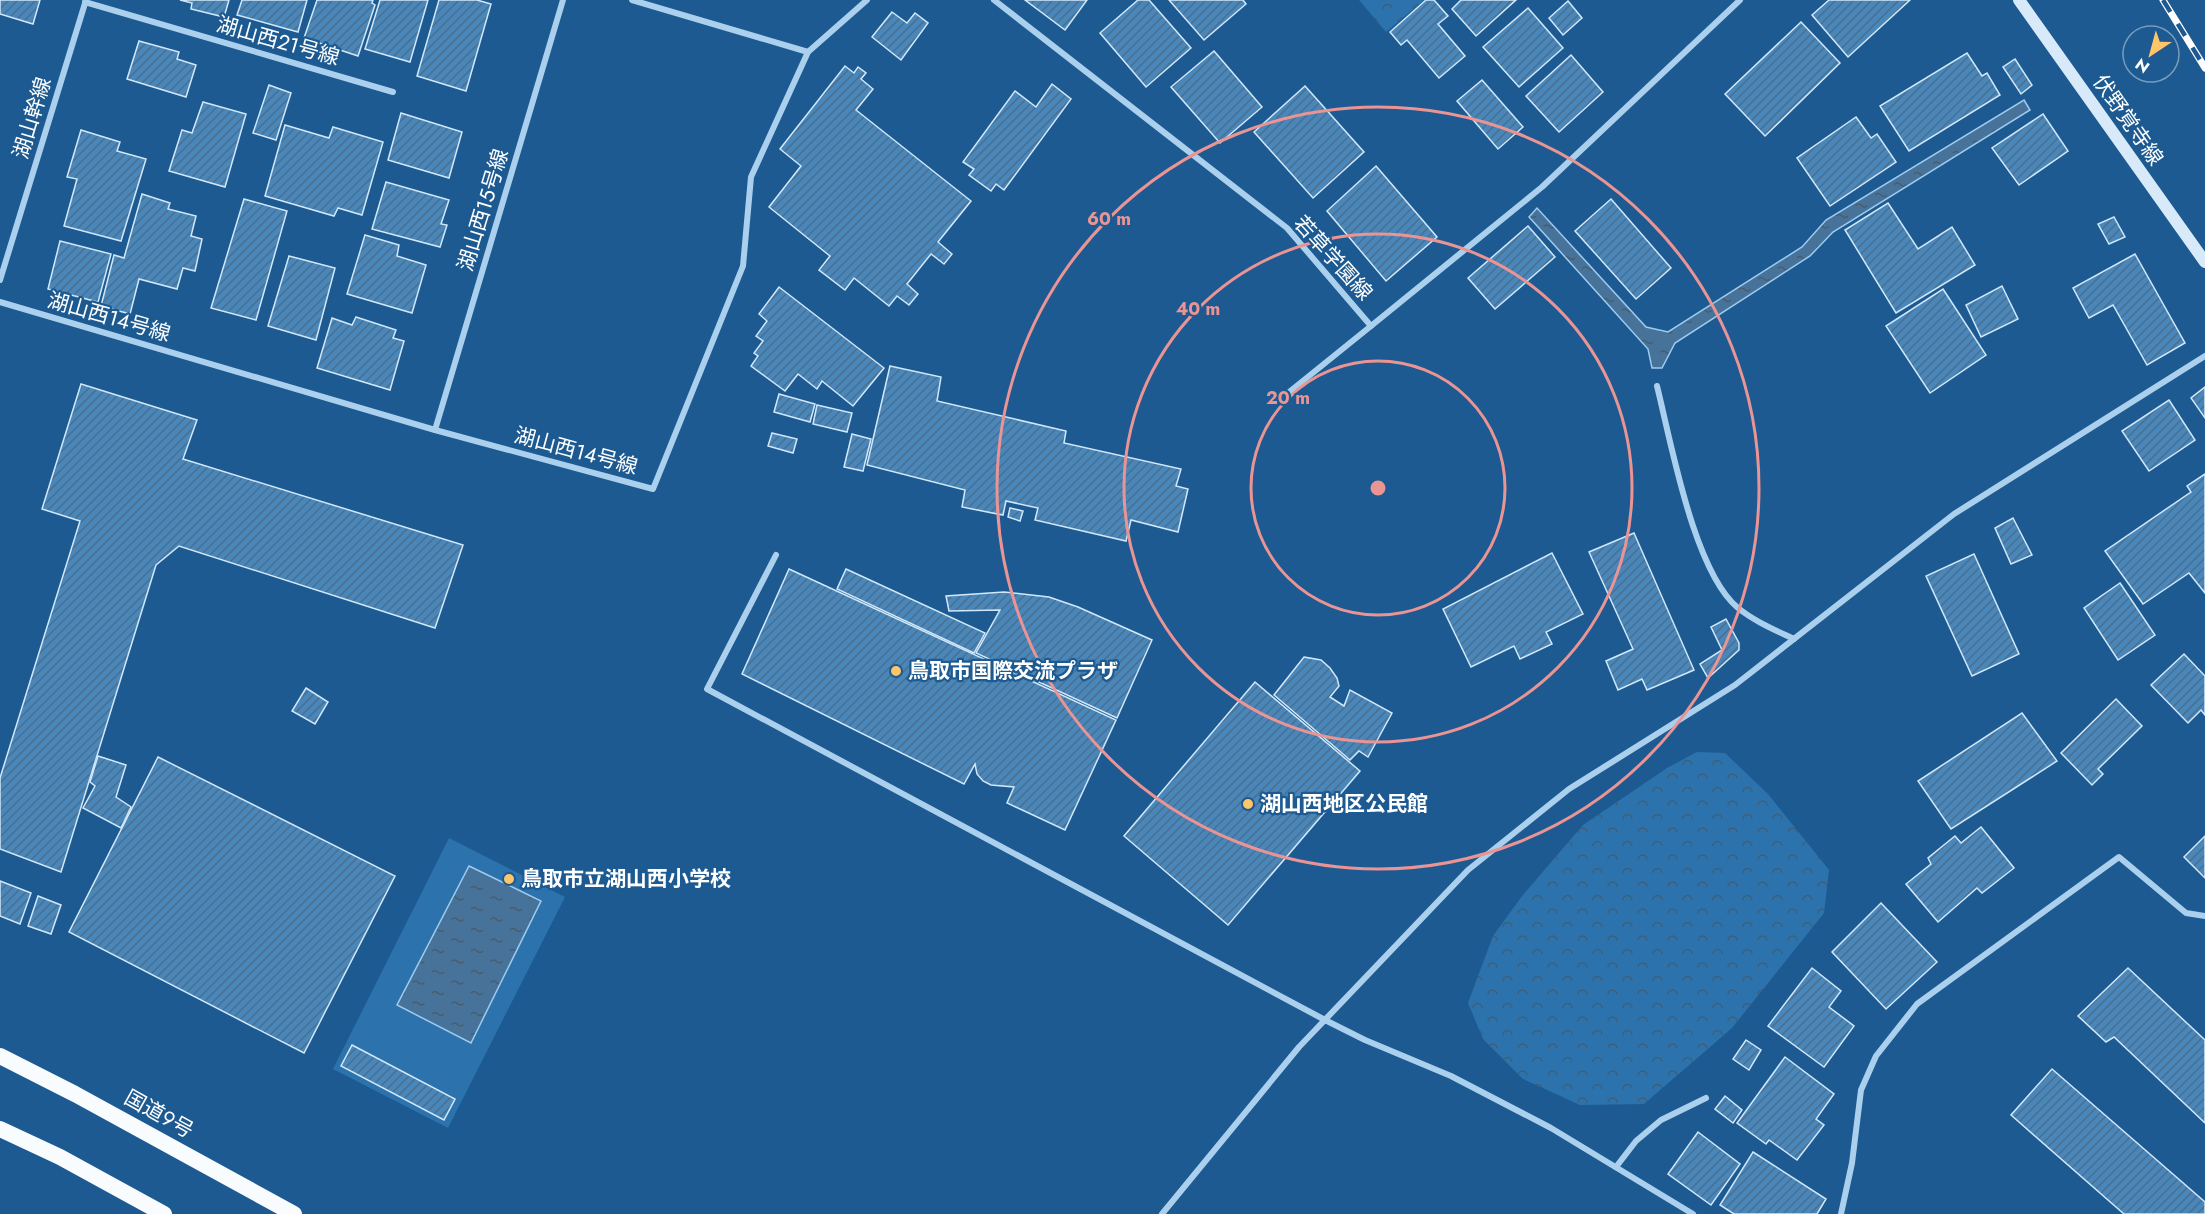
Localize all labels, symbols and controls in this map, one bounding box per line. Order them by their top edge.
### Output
street label: 湖山西21号線 [213,9,343,73]
north arrow [2121,24,2181,84]
text: N [2131,53,2154,79]
street label: 伏野覚寺線 [2086,68,2170,172]
street label: 湖山幹線 [5,73,59,163]
street label: 湖山西15号線 [450,145,516,275]
text: 60 m [1087,206,1131,232]
street label: 若草学園線 [1287,209,1379,307]
street label: 湖山西14号線 [44,285,174,349]
text: 40 m [1176,296,1220,322]
text: 20 m [1266,385,1310,411]
street label: 湖山西14号線 [511,420,641,482]
centre of rings [1368,478,1388,498]
place label: 鳥取市国際交流プラザ [908,656,1118,686]
marker: 鳥取市国際交流プラザ [889,664,903,678]
place label: 湖山西地区公民館 [1260,789,1428,819]
marker: 湖山西地区公民館 [1241,797,1255,811]
place label: 鳥取市立湖山西小学校 [521,864,731,894]
marker: 鳥取市立湖山西小学校 [502,872,516,886]
street label: 国道9号 [119,1083,199,1145]

